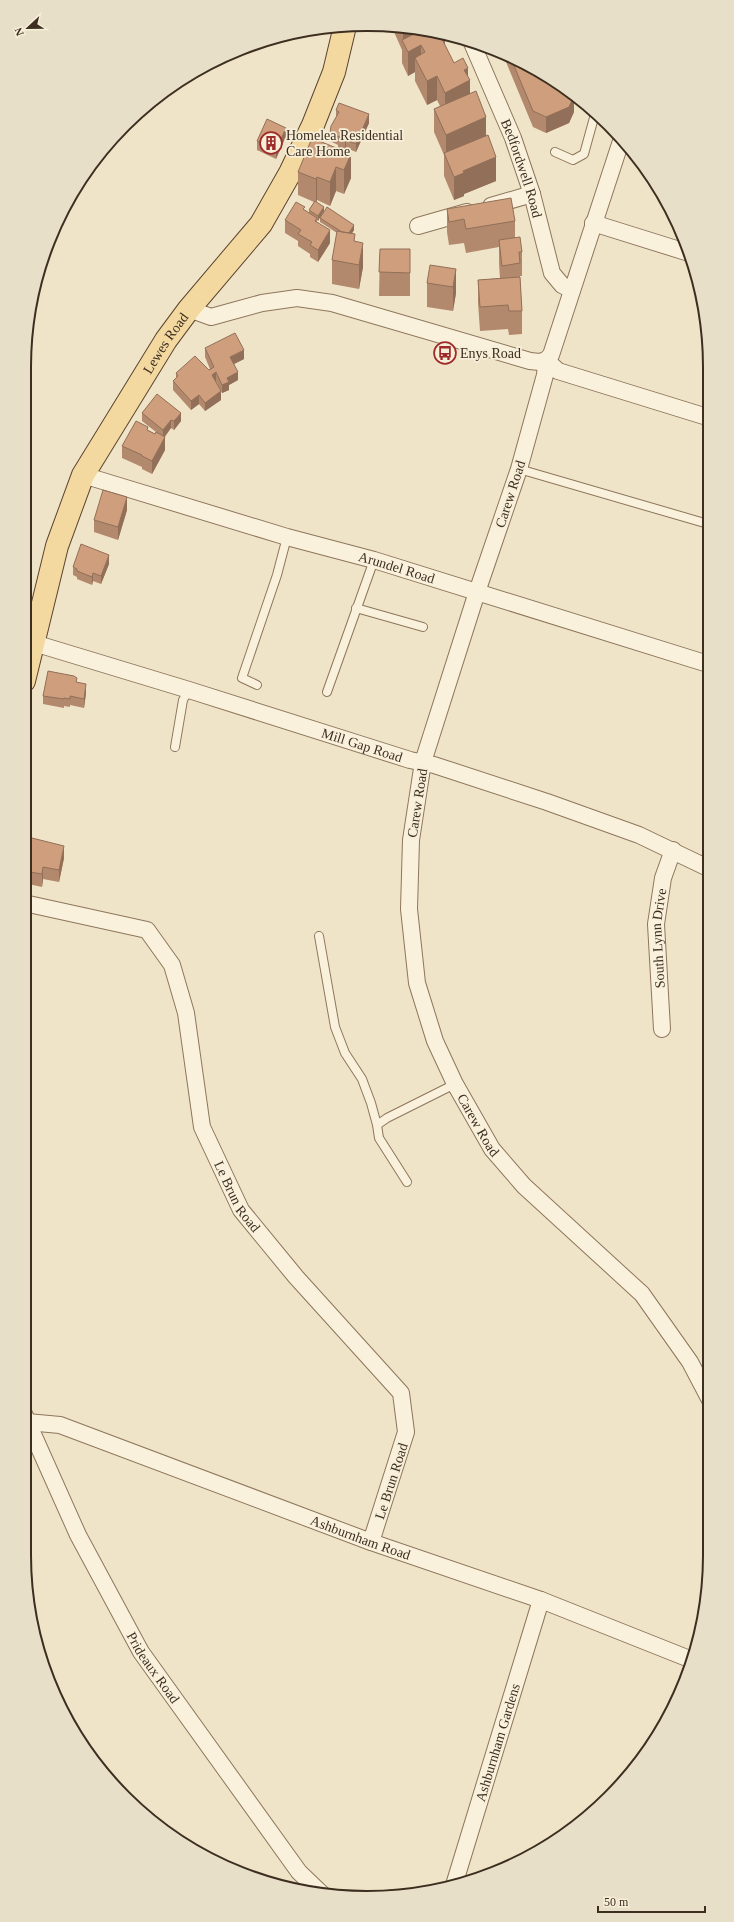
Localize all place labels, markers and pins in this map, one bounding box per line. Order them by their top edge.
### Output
place label: Homelea Residential Care Home [286,128,403,159]
building icon: Homelea Residential Care Home [258,130,284,156]
bus stop icon: Enys Road [432,340,458,366]
place label: Enys Road [460,346,521,361]

